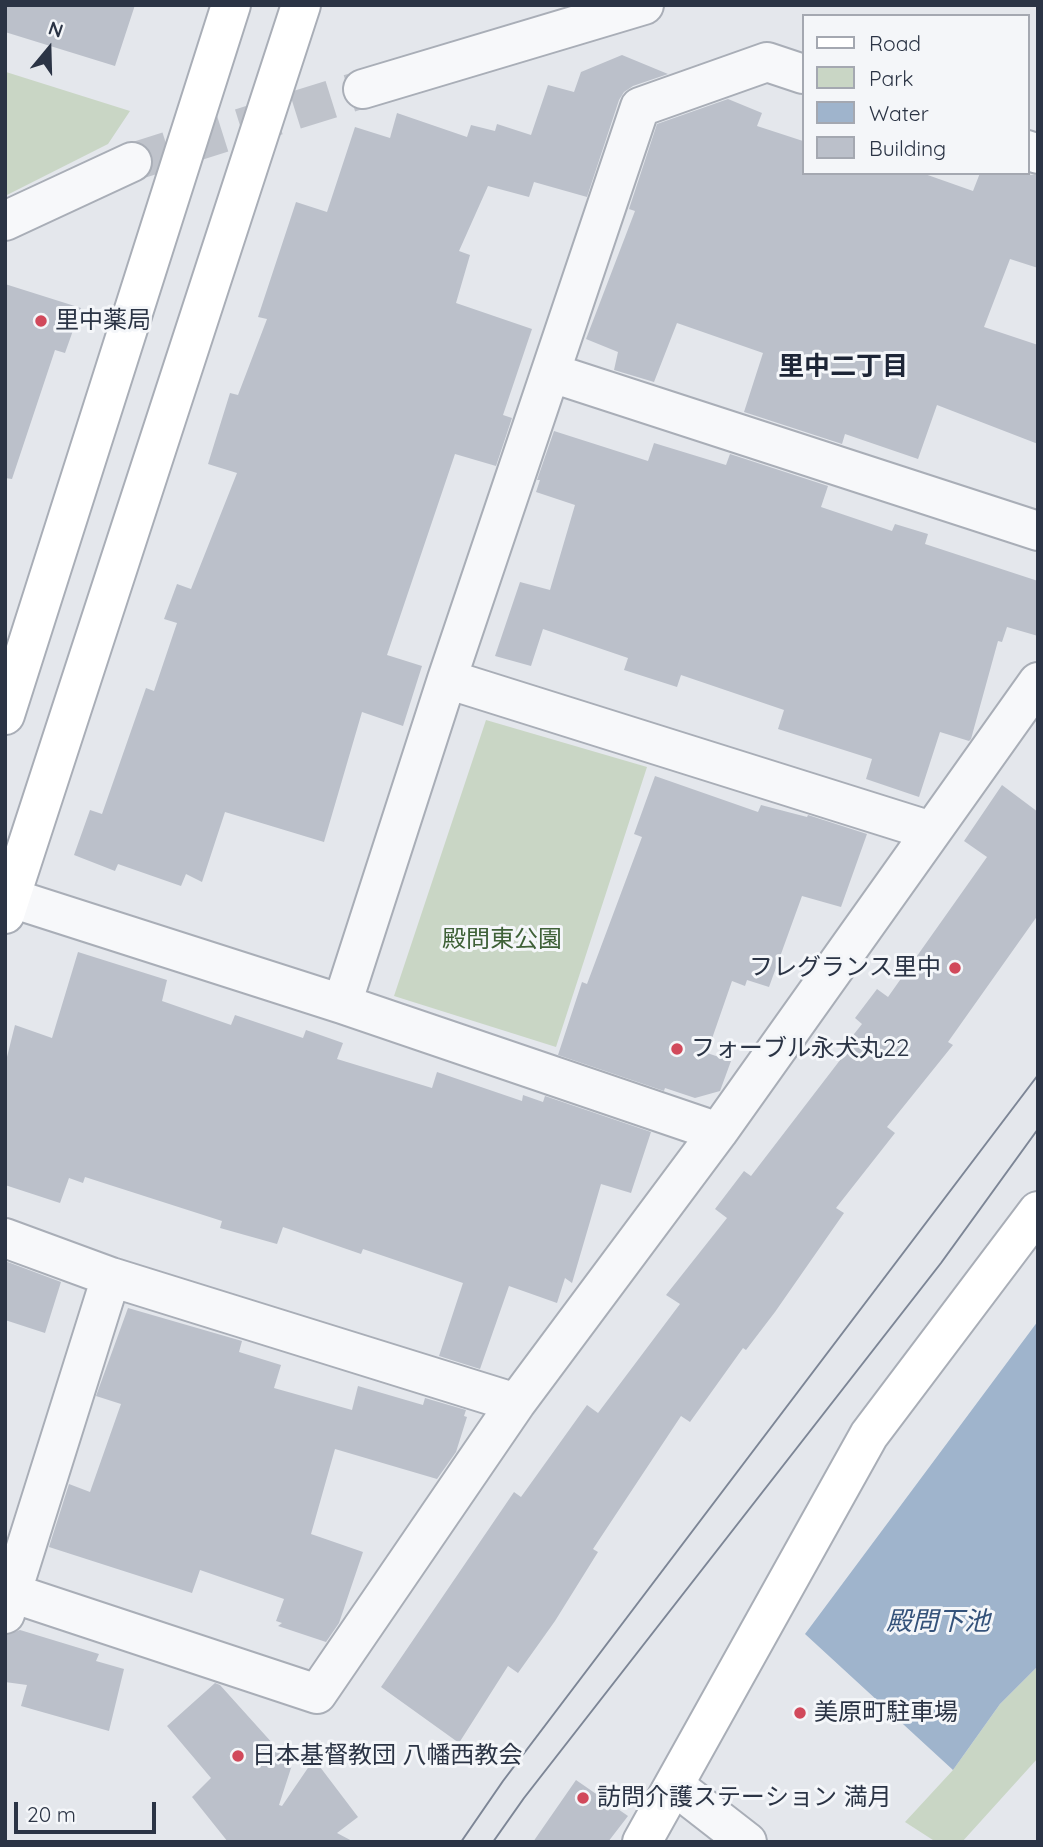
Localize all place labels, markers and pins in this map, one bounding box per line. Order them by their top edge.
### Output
place label: 里中薬局 [55,307,151,335]
marker: 里中薬局 [33,313,49,329]
place label: フレグランス里中 [749,954,941,982]
marker: フレグランス里中 [947,960,963,976]
place label: フォーブル永犬丸22 [691,1035,910,1063]
marker: フォーブル永犬丸22 [669,1041,685,1057]
place label: 美原町駐車場 [814,1699,958,1727]
marker: 美原町駐車場 [792,1705,808,1721]
place label: 日本基督教団 八幡西教会 [252,1742,523,1770]
marker: 日本基督教団 八幡西教会 [230,1748,246,1764]
place label: 訪問介護ステーション 満月 [597,1784,892,1812]
marker: 訪問介護ステーション 満月 [575,1790,591,1806]

